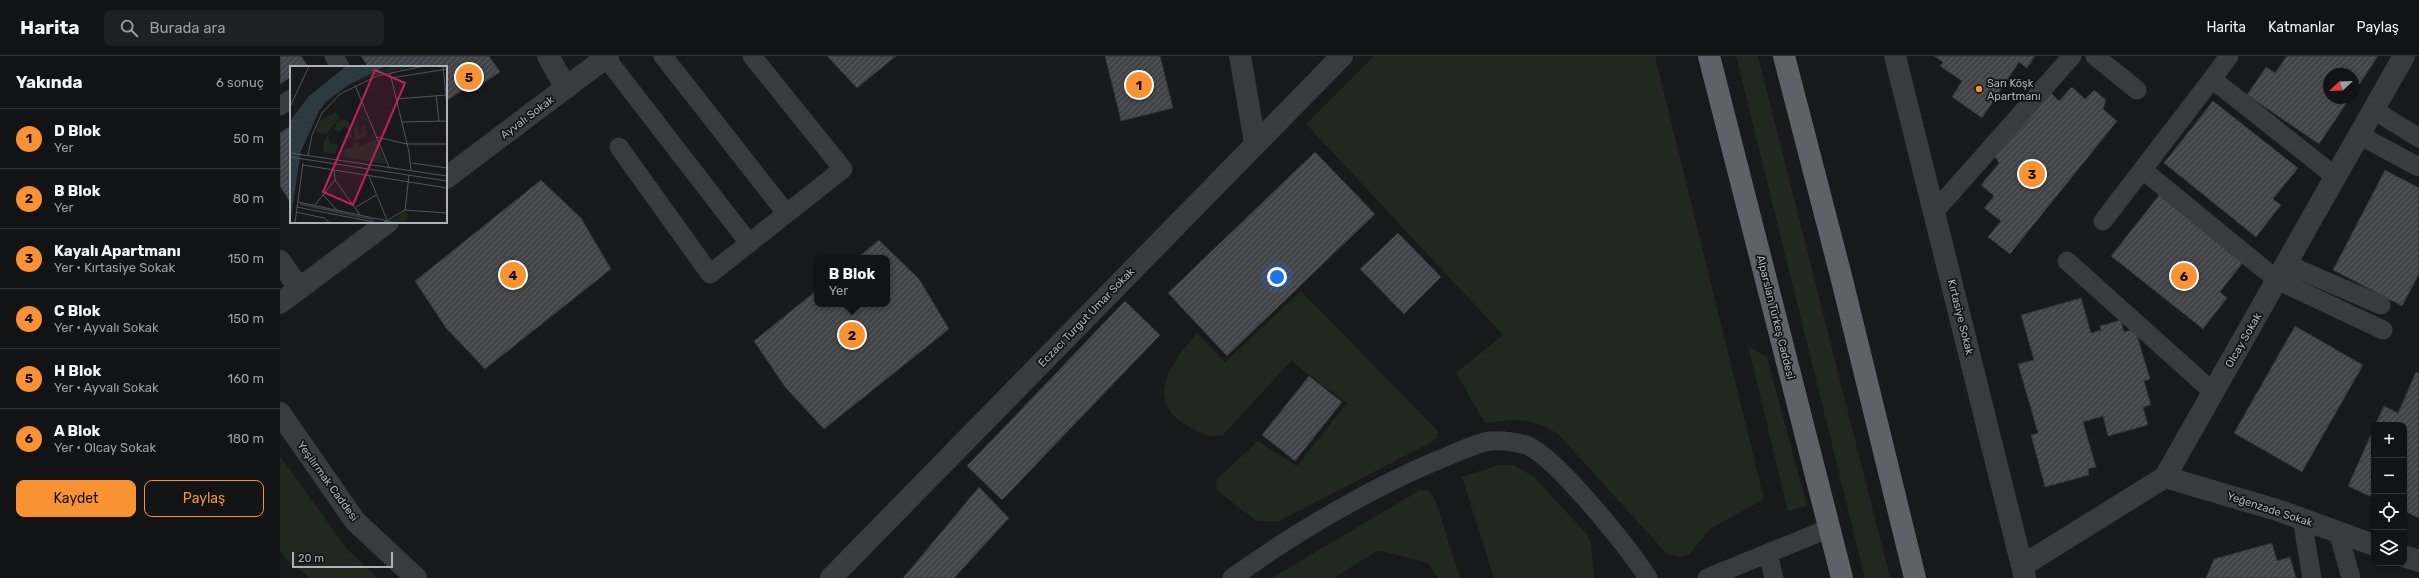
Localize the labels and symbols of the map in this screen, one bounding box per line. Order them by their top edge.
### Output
pin: 5 [456,62,482,92]
inset map [290,66,447,223]
north arrow [2323,68,2359,104]
pin: 1 [1126,70,1152,100]
place label: Sarı Köşk Apartmanı [1987,77,2041,103]
marker: Sarı Köşk Apartmanı [1974,84,1984,94]
street label: Ayvalı Sokak [498,93,557,142]
pin: 3 [2019,159,2045,189]
street label: Alparslan Türkeş Caddesi [1754,254,1797,380]
pin: 4 [500,260,526,290]
pin: 6 [2171,261,2197,291]
street label: Eczacı Turgut Umar Sokak [1036,265,1137,370]
your location [1267,267,1287,287]
street label: Kırtasiye Sokak [1945,278,1976,357]
street label: Olcay Sokak [2223,310,2264,370]
pin: 2 [839,320,865,350]
street label: Yeşilırmak Caddesi [294,439,361,524]
street label: Yeğenzade Sokak [2225,489,2315,530]
scale bar [292,550,393,569]

